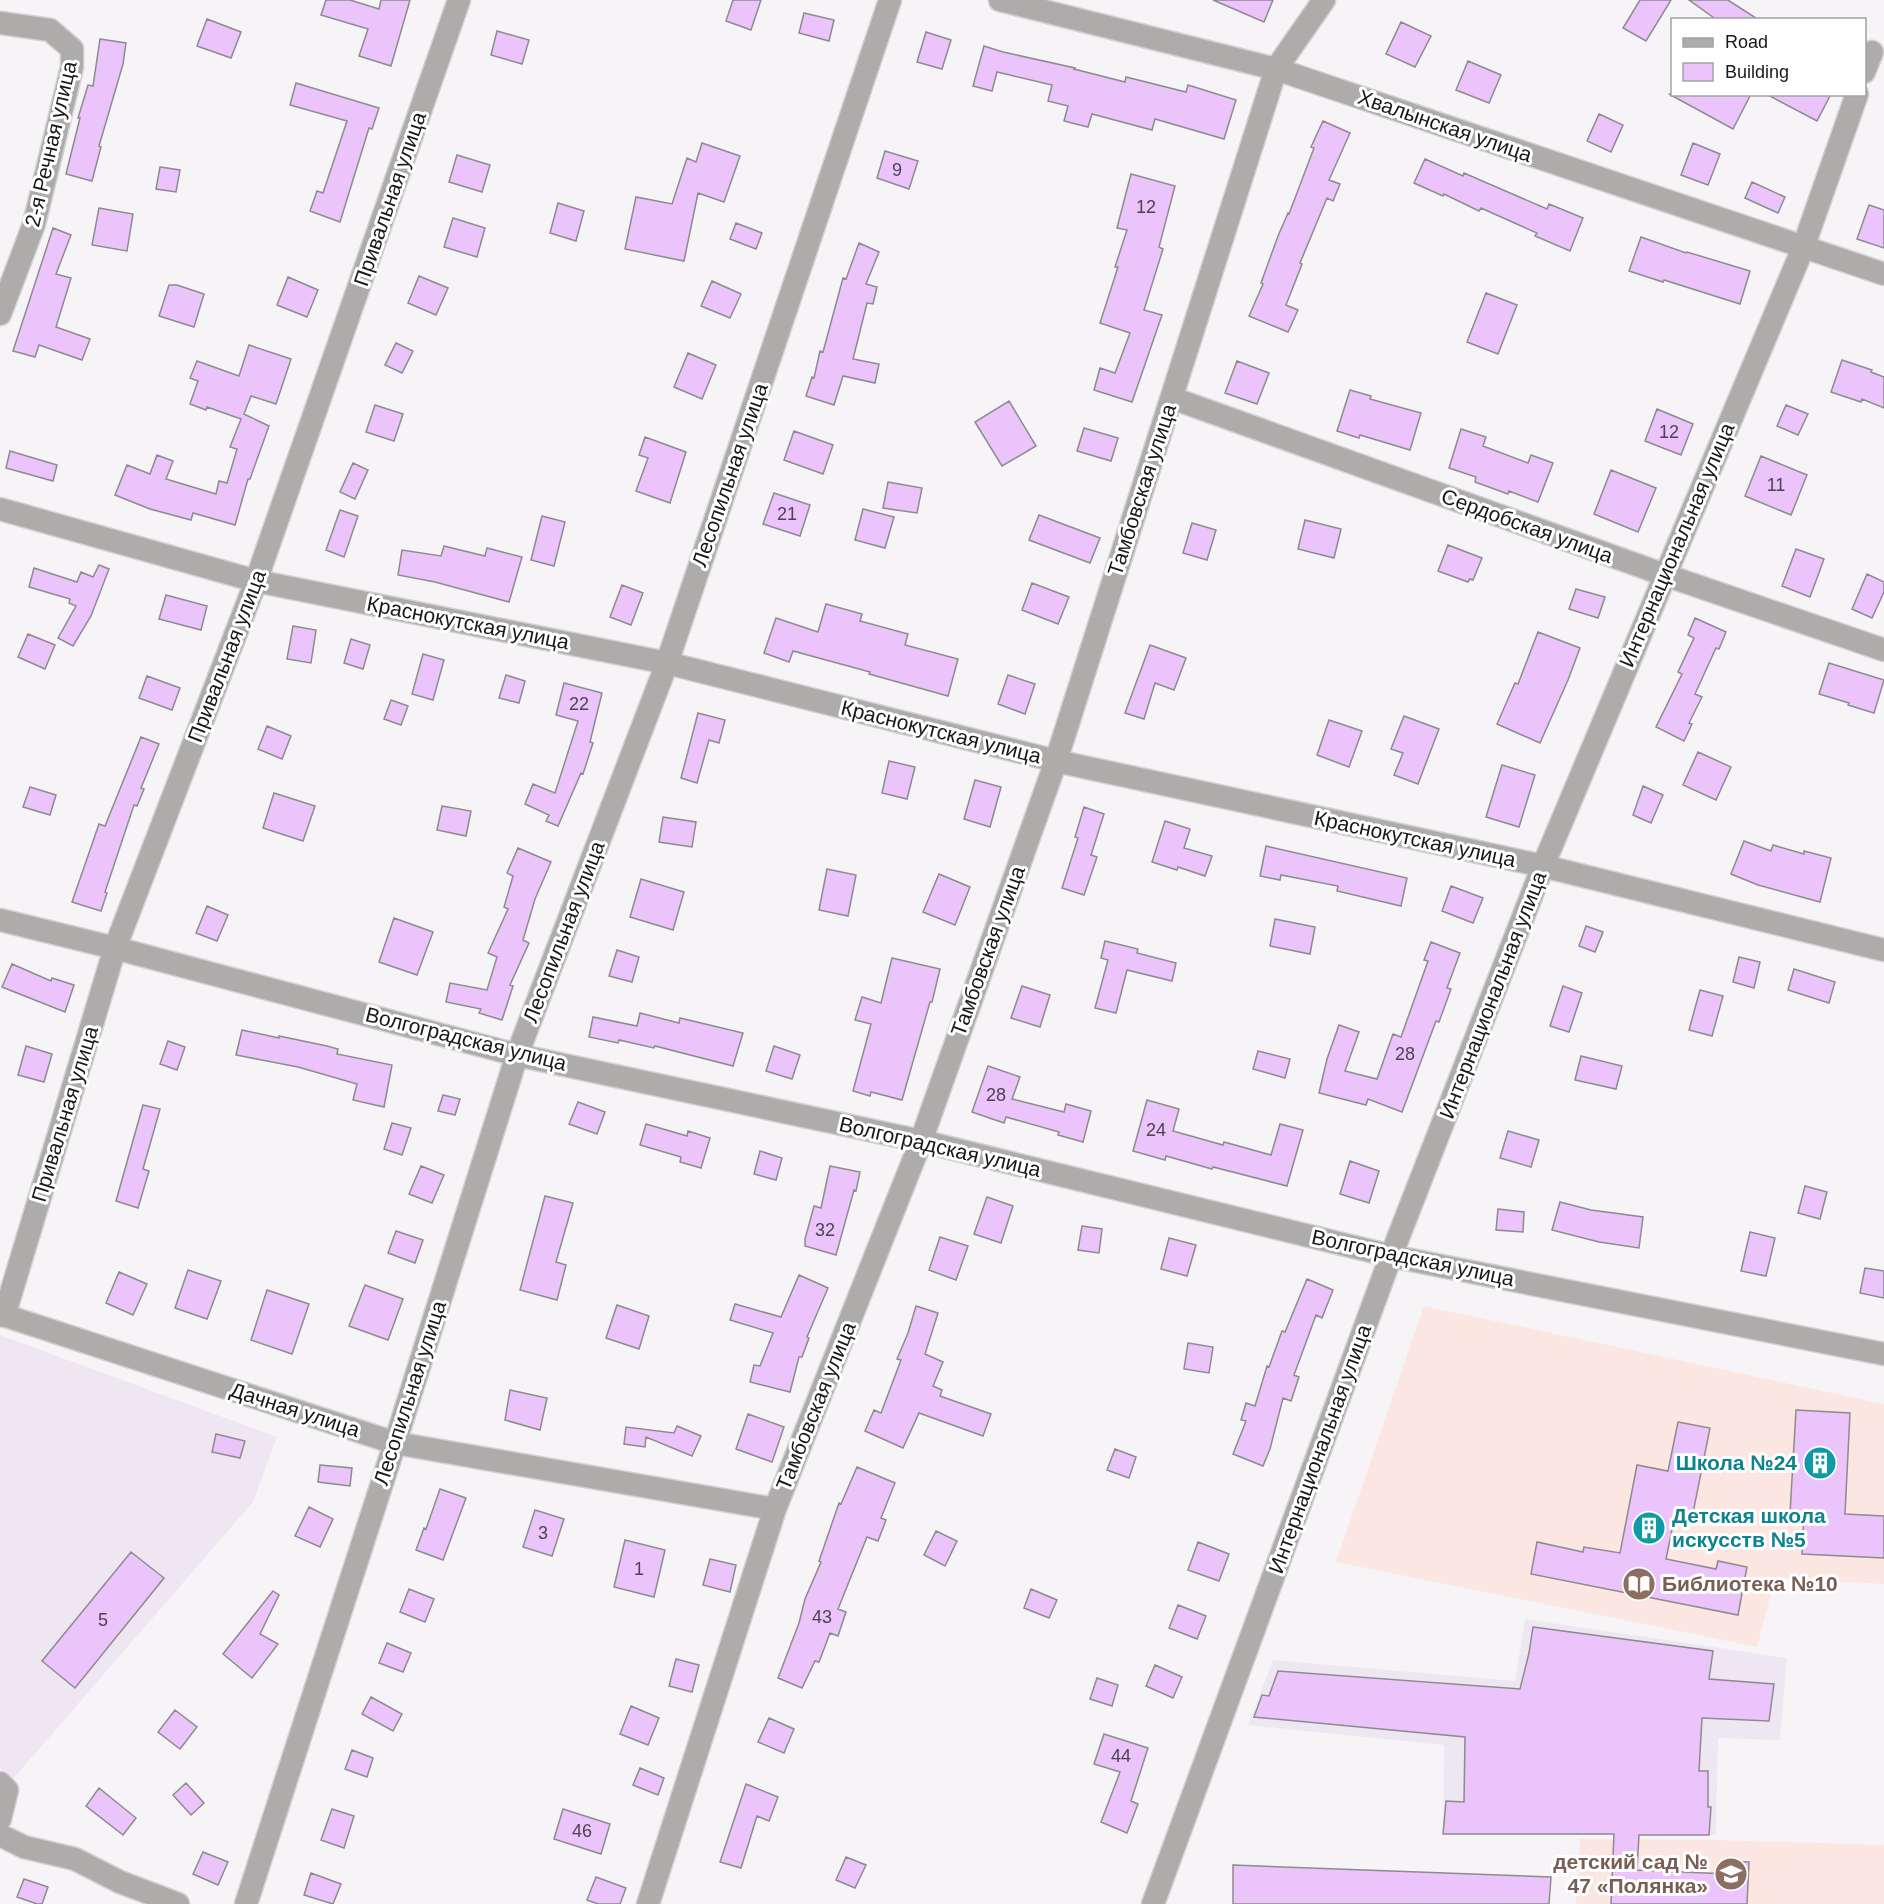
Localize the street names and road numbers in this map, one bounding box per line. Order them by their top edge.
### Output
street label: 2-я Речная улица [20,59,81,229]
street label: Хвалынская улица [1355,85,1535,166]
street label: Привальная улица [349,109,430,289]
street label: Лесопильная улица [687,380,772,570]
street label: Тамбовская улица [1103,401,1180,579]
street label: Интернациональная улица [1615,419,1739,670]
street label: Сердобская улица [1438,484,1616,567]
street label: Привальная улица [183,566,270,745]
street label: Краснокутская улица [365,592,571,653]
street label: Краснокутская улица [839,696,1044,768]
street label: Краснокутская улица [1312,806,1518,871]
street label: Лесопильная улица [518,838,609,1026]
street label: Тамбовская улица [946,862,1029,1039]
street label: Интернациональная улица [1435,868,1550,1122]
street label: Волгоградская улица [363,1002,569,1075]
street label: Привальная улица [27,1023,102,1204]
street label: Волгоградская улица [837,1112,1044,1181]
street label: Волгоградская улица [1310,1225,1517,1290]
street label: Лесопильная улица [369,1298,450,1488]
street label: Тамбовская улица [771,1318,860,1493]
street label: Интернациональная улица [1264,1321,1375,1576]
street label: Дачная улица [228,1378,363,1441]

